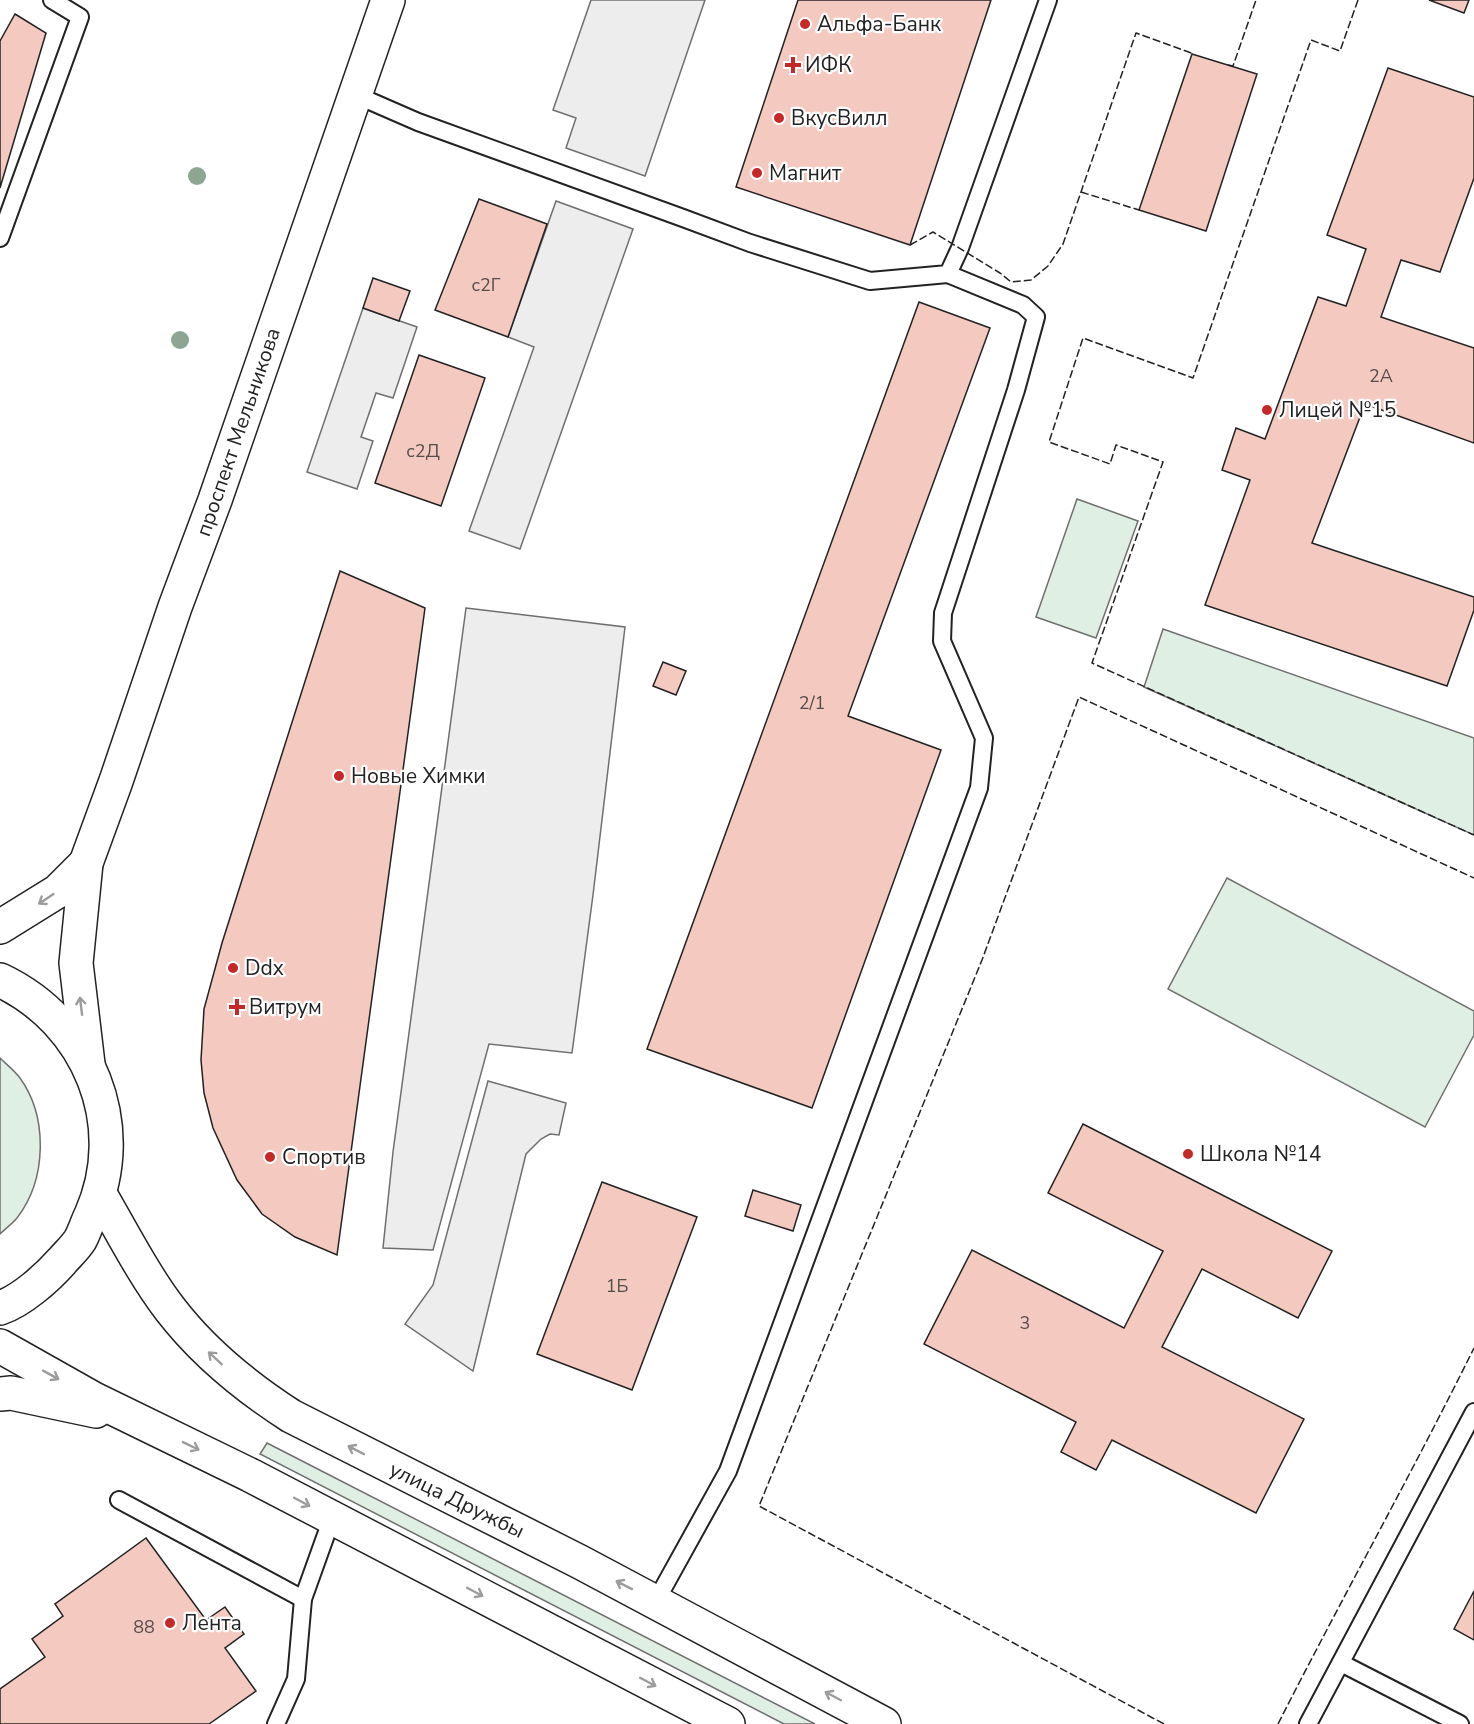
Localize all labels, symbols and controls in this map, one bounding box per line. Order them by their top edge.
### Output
place label: Альфа-Банк [817,10,942,38]
marker: Альфа-Банк [798,17,812,31]
place label: ИФК [805,51,852,79]
marker: ИФК [786,58,800,72]
place label: ВкусВилл [791,104,888,132]
marker: ВкусВилл [772,111,786,125]
place label: Магнит [769,159,842,187]
marker: Магнит [750,166,764,180]
house number: с2Г [471,273,501,297]
street label: проспект Мельникова [189,324,287,540]
house number: 2А [1369,364,1393,388]
place label: Лицей №15 [1279,396,1396,424]
marker: Лицей №15 [1260,403,1274,417]
house number: с2Д [406,439,440,463]
house number: 2/1 [799,691,825,715]
place label: Новые Химки [351,762,486,790]
marker: Новые Химки [332,769,346,783]
one-way arrow [38,893,54,905]
place label: Ddx [245,954,284,982]
marker: Ddx [226,961,240,975]
place label: Витрум [249,993,322,1021]
one-way arrow [76,996,87,1016]
marker: Витрум [230,1000,244,1014]
place label: Школа №14 [1200,1140,1321,1168]
place label: Спортив [282,1143,366,1171]
marker: Школа №14 [1181,1147,1195,1161]
marker: Спортив [263,1150,277,1164]
house number: 1Б [606,1274,628,1298]
house number: 3 [1020,1311,1030,1335]
one-way arrow [208,1351,223,1365]
one-way arrow [42,1369,59,1381]
one-way arrow [182,1441,200,1453]
one-way arrow [348,1444,365,1456]
street label: улица Дружбы [385,1455,529,1545]
one-way arrow [293,1496,310,1508]
one-way arrow [615,1578,633,1590]
one-way arrow [466,1586,483,1598]
place label: Лента [182,1609,242,1637]
house number: 88 [133,1615,155,1639]
marker: Лента [163,1616,177,1630]
one-way arrow [639,1676,656,1688]
one-way arrow [825,1690,842,1702]

